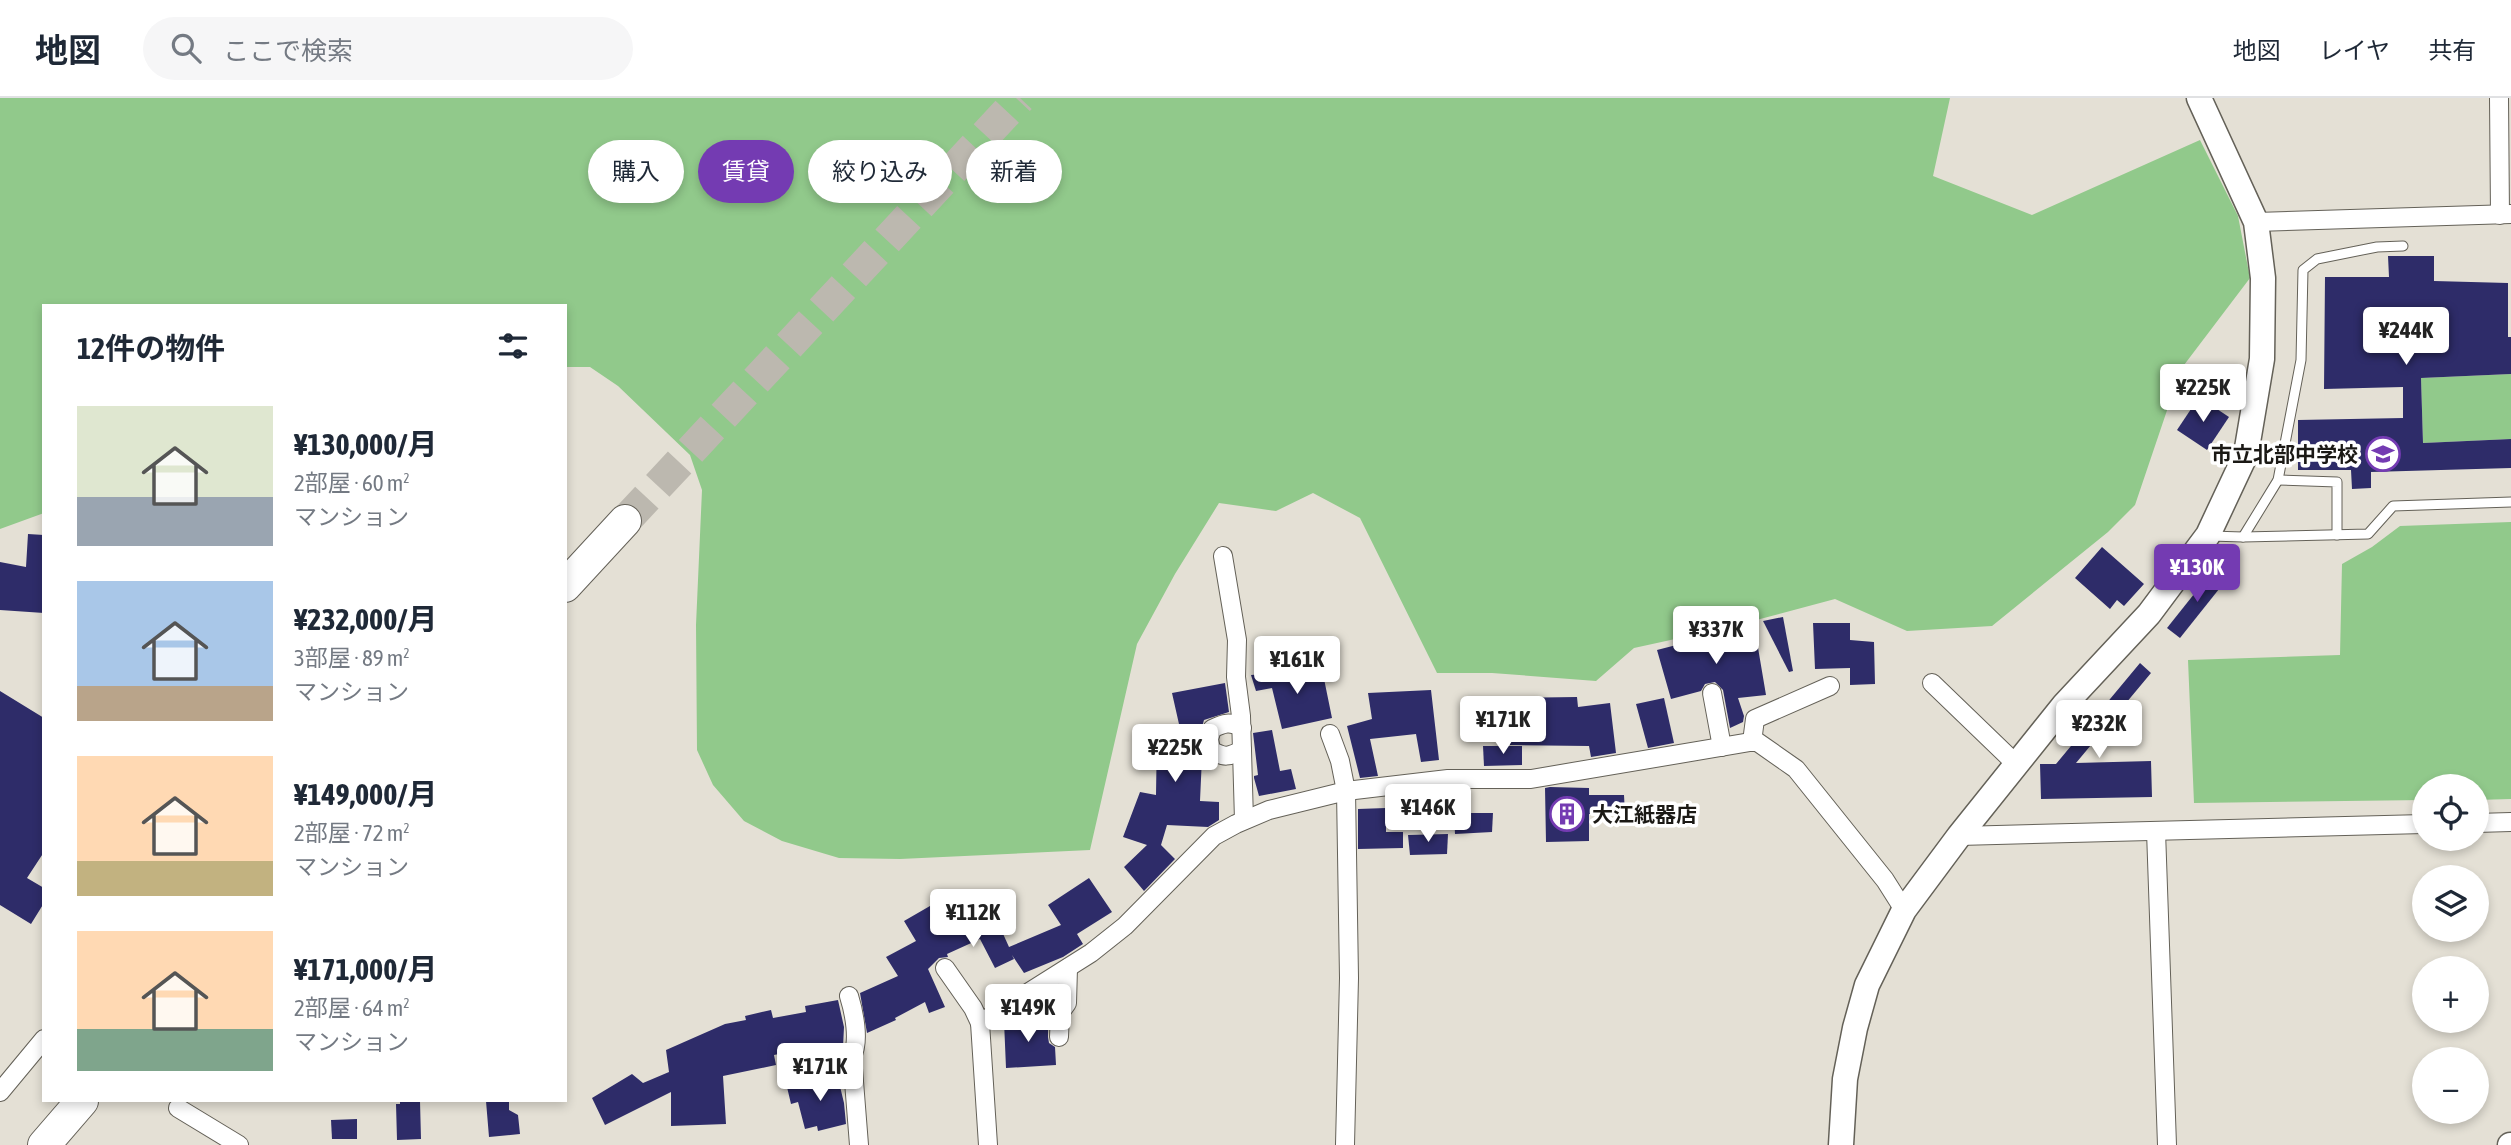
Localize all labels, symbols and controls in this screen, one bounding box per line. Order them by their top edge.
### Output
search box [143,17,633,80]
icon: search [167,29,205,67]
text: 地図 [35,31,101,69]
text: ここで検索 [223,36,353,66]
text: 地図 [2233,37,2281,64]
text: レイヤ [2319,37,2390,64]
text: 共有 [2428,37,2476,64]
chip: 購入 [588,140,684,203]
chip: 賃貸 [698,140,794,203]
chip: 絞り込み [808,140,952,203]
chip: 新着 [966,140,1062,203]
pin: ¥244K [2357,308,2455,367]
text: ¥244K [2379,317,2433,343]
icon: filters [494,327,532,365]
text: 12件の物件 [77,331,225,365]
pin: ¥225K [2154,364,2252,424]
text: ¥225K [2176,374,2230,400]
text: ¥130,000/月 [294,427,437,461]
icon: home [133,434,217,518]
school or university icon: 市立北部中学校 [2364,435,2402,473]
place label: 市立北部中学校 [2211,442,2358,466]
text: 2部屋 · 60 m² [294,470,410,496]
text: マンション [294,504,409,530]
pin: ¥130K [2148,545,2246,604]
text: ¥130K [2170,554,2224,580]
text: ¥232,000/月 [294,602,437,636]
pin: ¥337K [1667,606,1765,666]
icon: home [133,609,217,693]
text: ¥337K [1689,616,1743,642]
pin: ¥161K [1248,636,1346,696]
text: 3部屋 · 89 m² [294,645,410,671]
text: ¥161K [1270,646,1324,672]
text: マンション [294,679,409,705]
pin: ¥171K [1454,696,1552,756]
pin: ¥232K [2050,700,2148,760]
text: ¥171K [1476,706,1530,732]
text: ¥232K [2072,710,2126,736]
pin: ¥225K [1126,724,1224,784]
text: ¥225K [1148,734,1202,760]
map controls [2412,774,2489,1124]
button: locate [2412,774,2489,851]
text: ¥149,000/月 [294,777,437,811]
icon: home [133,784,217,868]
pin: ¥146K [1379,784,1477,844]
text: ¥146K [1401,794,1455,820]
building icon: 大江紙器店 [1548,795,1586,833]
place label: 大江紙器店 [1592,802,1697,826]
text: 2部屋 · 72 m² [294,820,410,846]
text: マンション [294,854,409,880]
button: layers [2412,865,2489,942]
pin: ¥112K [924,890,1022,949]
text: ¥112K [946,899,1000,925]
text: ¥171,000/月 [294,952,437,986]
button: + [2412,956,2489,1033]
icon: home [133,959,217,1043]
pin: ¥149K [979,984,1077,1044]
text: ¥149K [1001,994,1055,1020]
text: 2部屋 · 64 m² [294,995,410,1021]
text: マンション [294,1029,409,1055]
pin: ¥171K [771,1044,869,1103]
button: − [2412,1047,2489,1124]
text: ¥171K [793,1053,847,1079]

